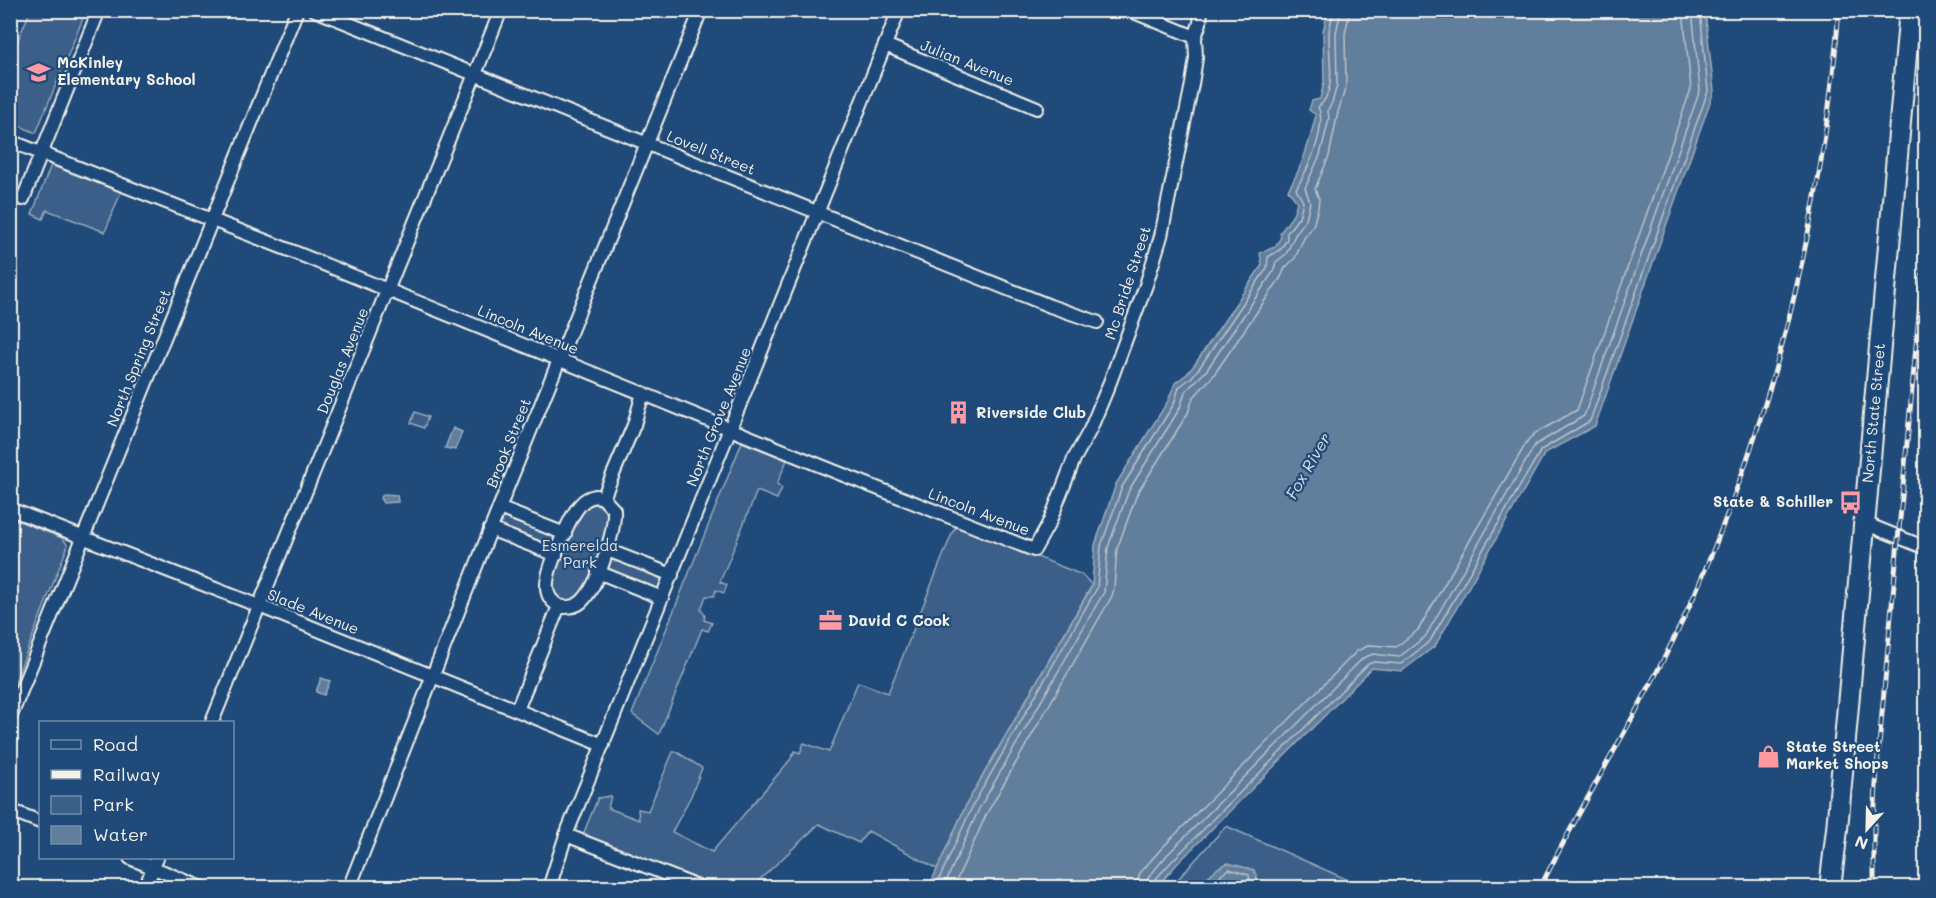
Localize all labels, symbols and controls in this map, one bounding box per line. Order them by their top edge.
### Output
street label: Julian Avenue [918,34,1017,90]
place label: McKinley Elementary School [57,52,196,89]
school or university icon: McKinley Elementary School [26,59,52,85]
street label: Lovell Street [664,125,759,179]
street label: Mc Bride Street [1099,223,1155,342]
street label: North Spring Street [101,286,175,429]
street label: Lincoln Avenue [475,300,582,358]
street label: Douglas Avenue [312,304,373,417]
street label: North State Street [1857,342,1889,484]
street label: North Grove Avenue [681,344,755,489]
street label: Brook Street [481,395,535,490]
building icon: Riverside Club [945,400,971,426]
place label: Riverside Club [976,402,1086,422]
water label: Fox River [1280,429,1335,503]
street label: Lincoln Avenue [926,483,1033,540]
bus stop icon: State & Schiller [1838,489,1864,515]
place label: State & Schiller [1713,491,1833,511]
park label: Esmerelda Park [542,535,618,572]
street label: Slade Avenue [265,584,362,639]
office icon: David C Cook [817,608,843,634]
place label: David C Cook [848,610,950,630]
legend [39,721,234,859]
text: Road [93,732,138,756]
place label: State Street Market Shops [1786,736,1888,773]
shop icon: State Street Market Shops [1755,743,1781,769]
text: Railway [93,762,160,786]
text: Park [93,792,134,816]
north arrow [1837,799,1897,859]
text: Water [93,822,148,846]
text: N [1852,831,1871,855]

